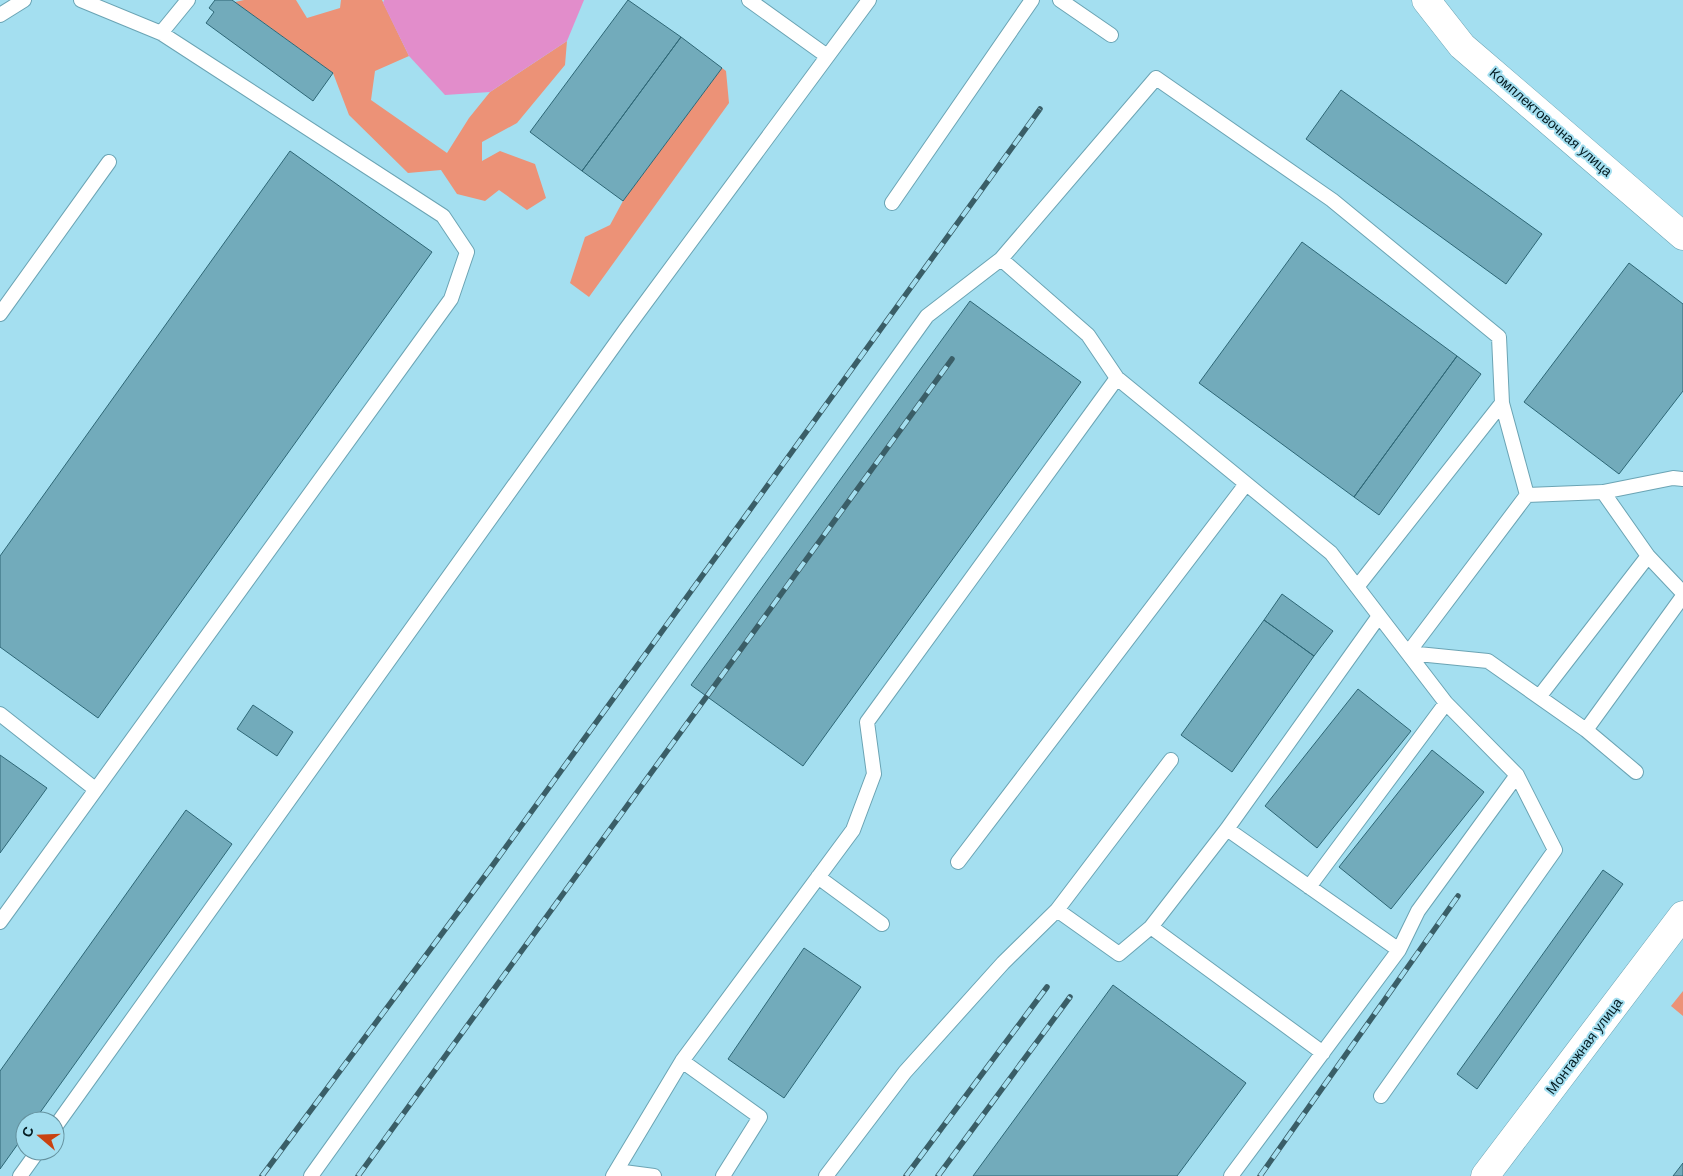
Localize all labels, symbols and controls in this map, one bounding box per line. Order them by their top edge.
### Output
street label: Комплектовочная улица [1487,64,1616,180]
street label: Монтажная улица [1543,995,1625,1097]
north arrow [15,1111,65,1161]
text: С [18,1124,37,1139]

